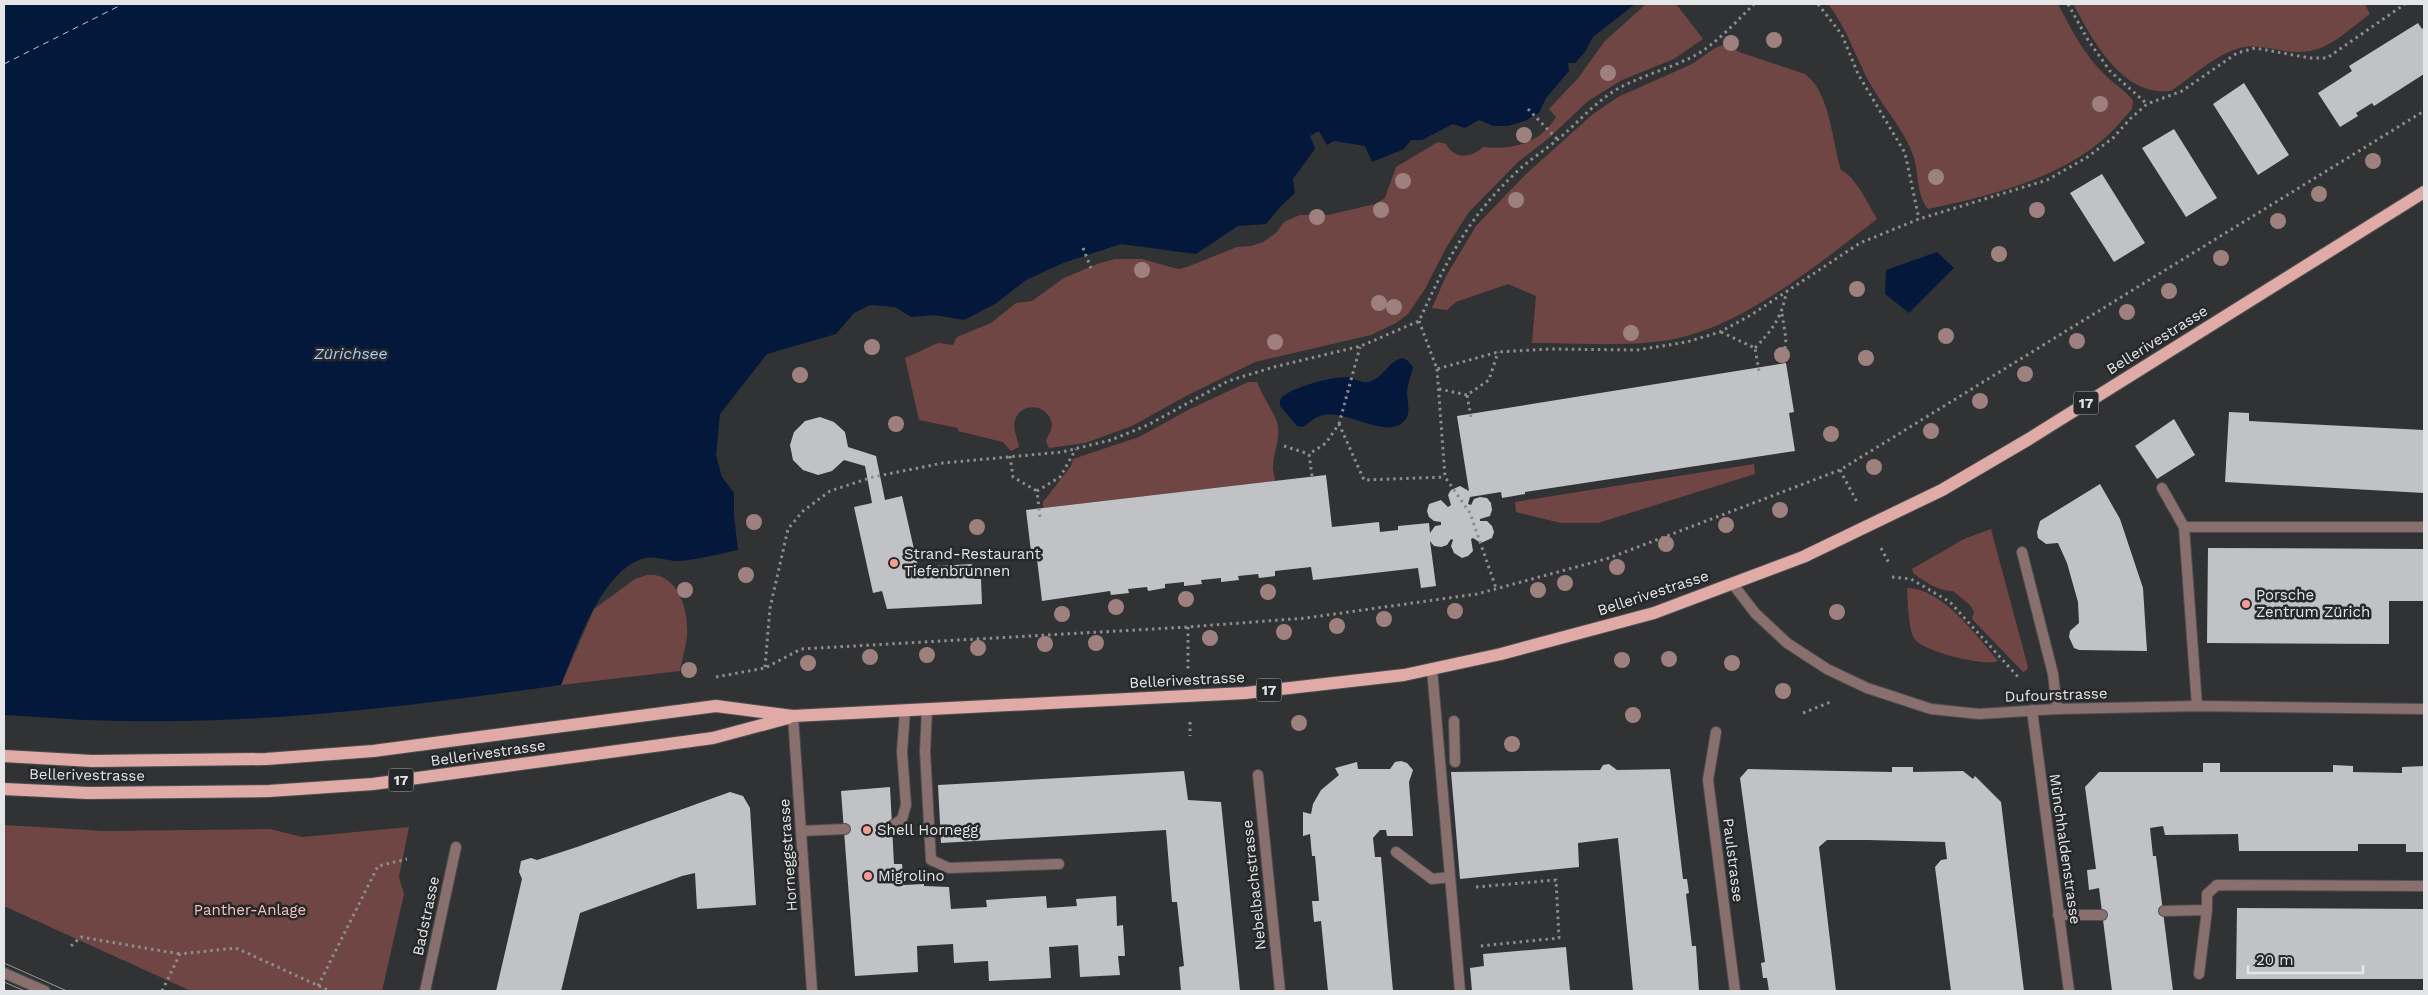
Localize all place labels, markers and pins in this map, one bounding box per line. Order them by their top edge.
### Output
place label: Strand-Restaurant Tiefenbrunnen [904,545,1042,580]
marker: Strand-Restaurant Tiefenbrunnen [888,557,900,569]
place label: Porsche Zentrum Zürich [2256,586,2370,621]
marker: Porsche Zentrum Zürich [2240,598,2252,610]
place label: Shell Hornegg [877,821,978,839]
marker: Shell Hornegg [861,824,873,836]
place label: Migrolino [878,867,945,885]
marker: Migrolino [862,870,874,882]

